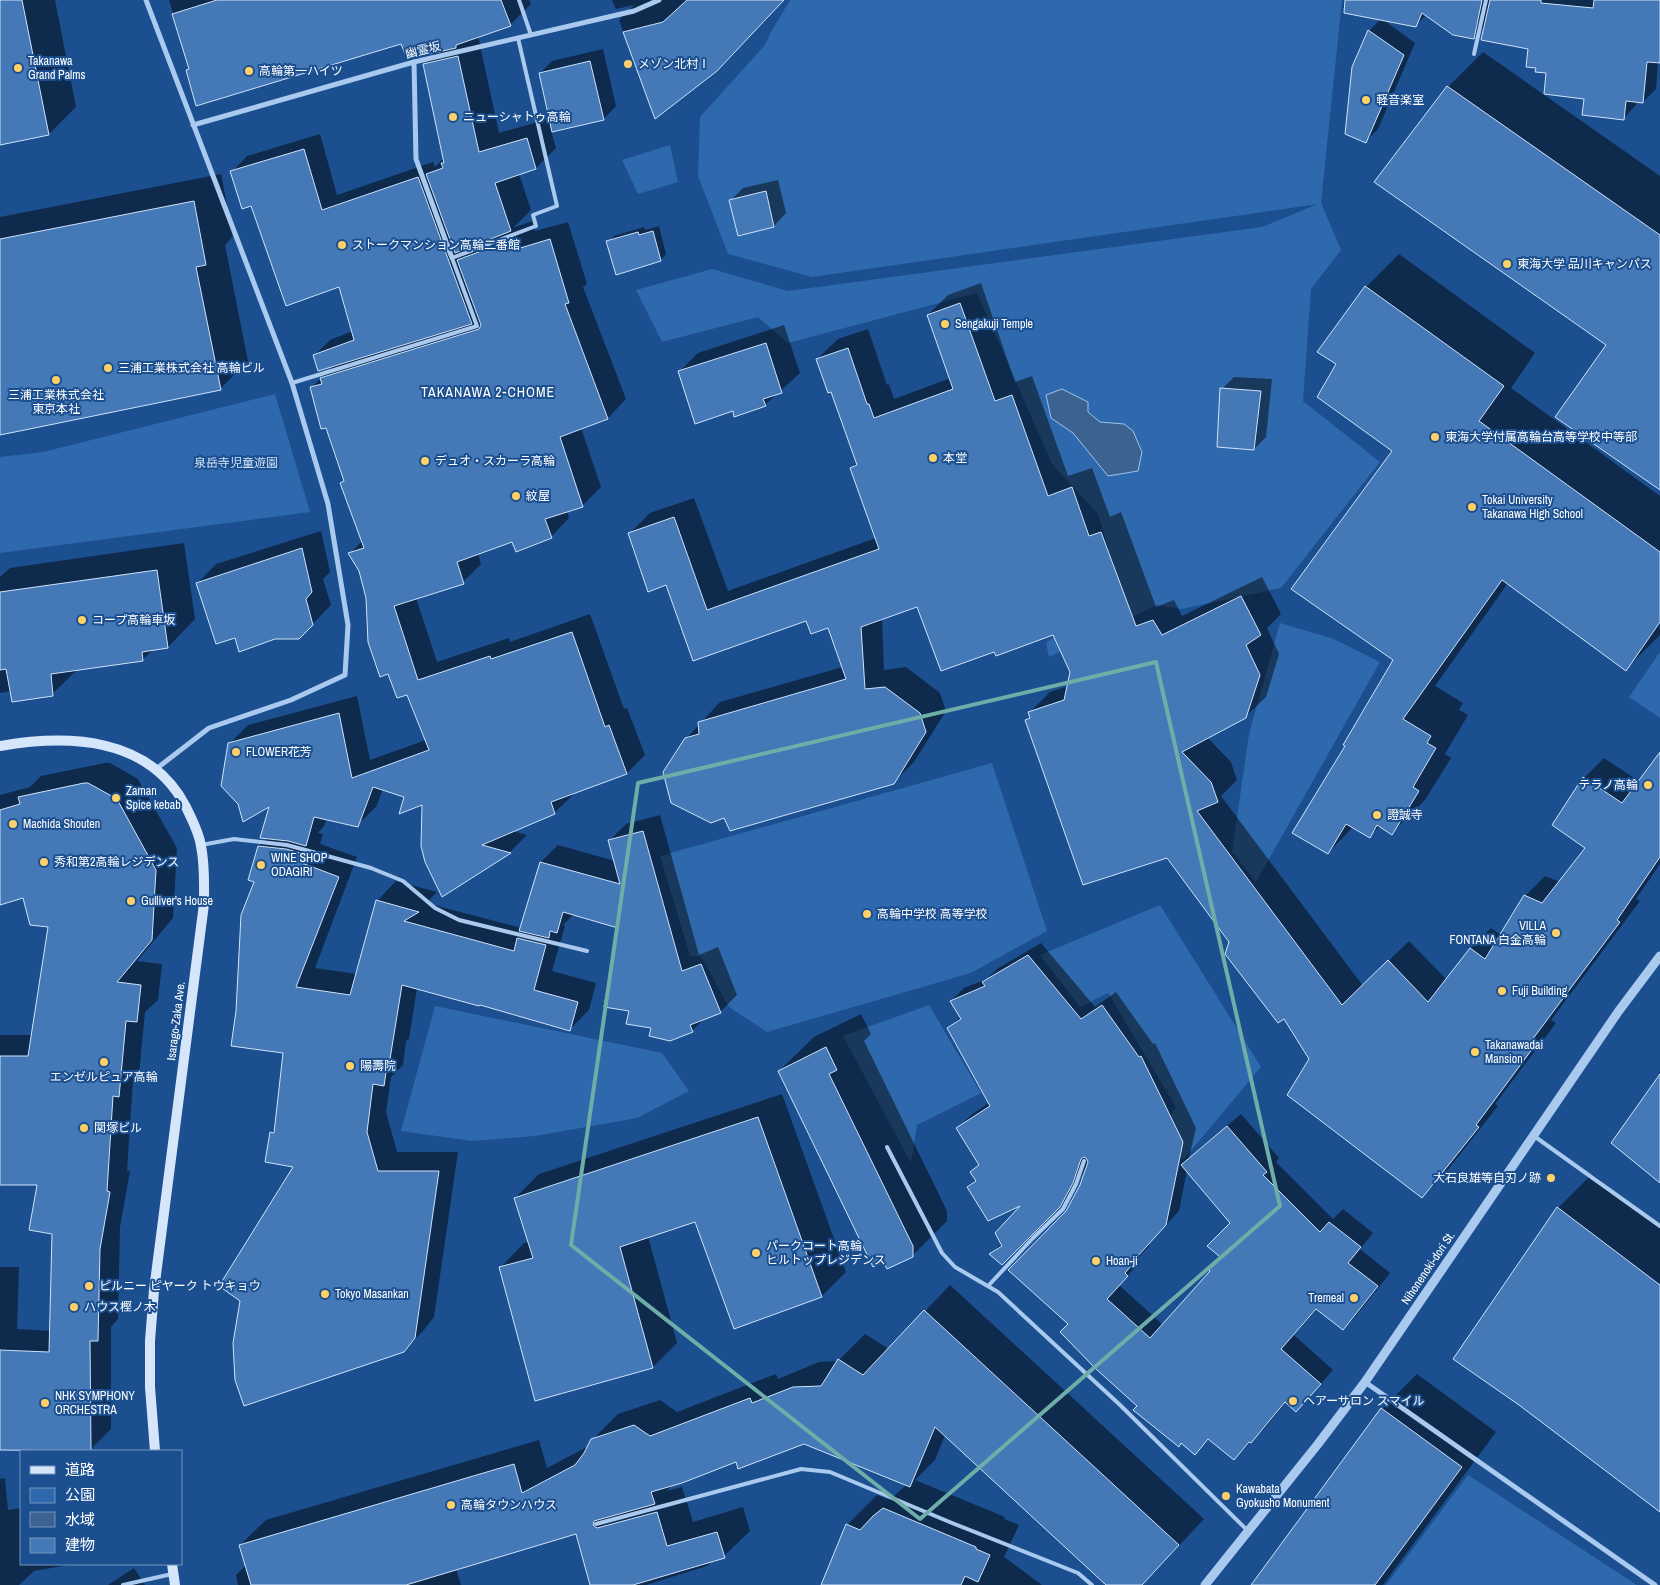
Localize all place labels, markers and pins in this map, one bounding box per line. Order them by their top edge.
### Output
place label: Takanawa Grand Palms [28,53,86,83]
place label: メゾン北村Ⅰ [638,56,710,72]
marker: メゾン北村Ⅰ [622,58,634,70]
marker: Takanawa Grand Palms [12,62,24,74]
place label: 高輪第一ハイツ [259,63,343,79]
marker: 高輪第一ハイツ [243,65,255,77]
place label: 軽音楽室 [1376,92,1424,108]
marker: 軽音楽室 [1360,94,1372,106]
place label: ニューシャトゥ高輪 [463,109,571,125]
marker: ニューシャトゥ高輪 [447,111,459,123]
place label: ストークマンション高輪二番館 [352,237,520,253]
marker: ストークマンション高輪二番館 [336,239,348,251]
place label: 東海大学 品川キャンパス [1517,256,1652,272]
marker: 東海大学 品川キャンパス [1501,258,1513,270]
place label: Sengakuji Temple [955,316,1033,332]
marker: Sengakuji Temple [939,318,951,330]
place label: 三浦工業株式会社 高輪ビル [118,360,265,376]
marker: 三浦工業株式会社 高輪ビル [102,362,114,374]
marker: 三浦工業株式会社 東京本社 [50,374,62,386]
place label: 三浦工業株式会社 東京本社 [8,387,104,417]
place label: 東海大学付属高輪台高等学校中等部 [1445,429,1637,445]
marker: 東海大学付属高輪台高等学校中等部 [1429,431,1441,443]
place label: 本堂 [943,450,967,466]
marker: 本堂 [927,452,939,464]
place label: デュオ・スカーラ高輪 [435,453,555,469]
marker: デュオ・スカーラ高輪 [419,455,431,467]
place label: 紋屋 [526,488,550,504]
marker: 紋屋 [510,490,522,502]
place label: Tokai University Takanawa High School [1482,492,1583,522]
marker: Tokai University Takanawa High School [1466,501,1478,513]
place label: コープ高輪車坂 [92,612,175,628]
marker: コープ高輪車坂 [76,614,88,626]
place label: FLOWER花芳 [246,744,312,760]
marker: FLOWER花芳 [230,746,242,758]
place label: テラノ高輪 [1578,777,1638,793]
marker: テラノ高輪 [1642,779,1654,791]
place label: Zaman Spice kebab [126,783,181,813]
marker: Zaman Spice kebab [110,792,122,804]
place label: 證誠寺 [1387,807,1423,823]
marker: 證誠寺 [1371,809,1383,821]
place label: Machida Shouten [23,816,100,832]
marker: Machida Shouten [7,818,19,830]
place label: WINE SHOP ODAGIRI [271,850,328,880]
place label: 秀和第2高輪レジデンス [54,854,179,870]
marker: 秀和第2高輪レジデンス [38,856,50,868]
marker: WINE SHOP ODAGIRI [255,859,267,871]
place label: Gulliver's House [141,893,213,909]
marker: Gulliver's House [125,895,137,907]
place label: 高輪中学校 高等学校 [877,906,988,922]
marker: 高輪中学校 高等学校 [861,908,873,920]
place label: VILLA FONTANA 白金高輪 [1450,918,1546,948]
marker: VILLA FONTANA 白金高輪 [1550,927,1562,939]
place label: Fuji Building [1512,983,1568,999]
marker: Fuji Building [1496,985,1508,997]
place label: Takanawadai Mansion [1485,1037,1543,1067]
marker: Takanawadai Mansion [1469,1046,1481,1058]
marker: エンゼルピュア高輪 [98,1056,110,1068]
place label: 陽壽院 [360,1058,396,1074]
marker: 陽壽院 [344,1060,356,1072]
place label: エンゼルピュア高輪 [50,1069,158,1085]
place label: 関塚ビル [94,1120,142,1136]
marker: 関塚ビル [78,1122,90,1134]
place label: 大石良雄等自刃ノ跡 [1433,1170,1541,1186]
marker: 大石良雄等自刃ノ跡 [1545,1172,1557,1184]
place label: パークコート高輪 ヒルトップレジデンス [766,1238,886,1268]
marker: パークコート高輪 ヒルトップレジデンス [750,1247,762,1259]
place label: Hoan-ji [1106,1253,1138,1269]
marker: Hoan-ji [1090,1255,1102,1267]
place label: ピルニー ピヤーク トウキョウ [99,1278,260,1294]
marker: ピルニー ピヤーク トウキョウ [83,1280,95,1292]
place label: Tokyo Masankan [335,1286,409,1302]
marker: Tokyo Masankan [319,1288,331,1300]
place label: Tremeal [1308,1290,1344,1306]
marker: Tremeal [1348,1292,1360,1304]
place label: ハウス樫ノ木 [84,1299,156,1315]
marker: ハウス樫ノ木 [68,1301,80,1313]
place label: NHK SYMPHONY ORCHESTRA [55,1388,135,1418]
place label: ヘアーサロン スマイル [1303,1393,1424,1409]
marker: ヘアーサロン スマイル [1287,1395,1299,1407]
marker: NHK SYMPHONY ORCHESTRA [39,1397,51,1409]
place label: Kawabata Gyokusho Monument [1236,1481,1330,1511]
marker: Kawabata Gyokusho Monument [1220,1490,1232,1502]
place label: 高輪タウンハウス [461,1497,557,1513]
marker: 高輪タウンハウス [445,1499,457,1511]

